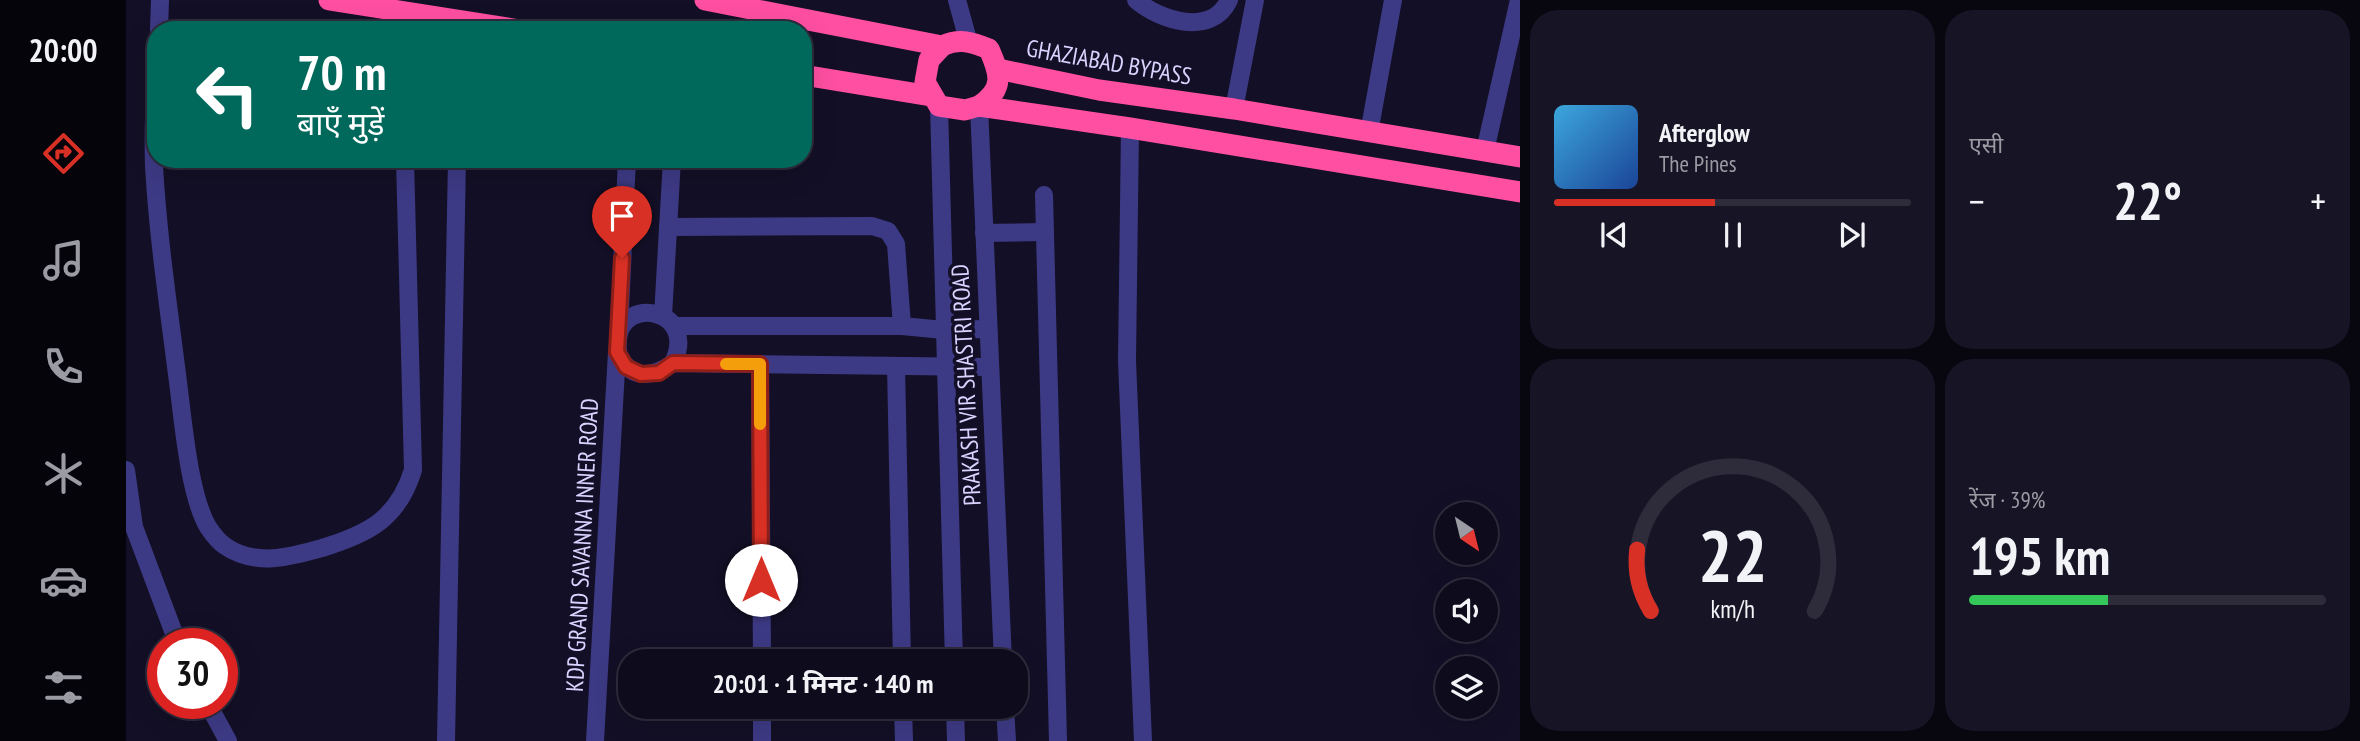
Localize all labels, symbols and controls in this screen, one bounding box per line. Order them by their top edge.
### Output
text: 20:00 [28,29,98,71]
street label: GHAZIABAD BYPASS [1024,32,1194,92]
text: 70 m [297,40,386,104]
icon: left [182,49,273,140]
text: बाएँ मुड़ें [297,102,384,144]
text: Afterglow [1659,116,1750,149]
icon: directions [39,129,88,178]
text: एसी [1969,130,2003,159]
text: The Pines [1659,149,1737,178]
text: 22° [2113,167,2182,234]
text: − [1969,176,1985,225]
text: + [2310,176,2326,225]
pin [592,186,652,258]
icon: arrive [603,197,641,235]
icon: previous [1595,216,1633,254]
icon: pause [1714,216,1752,254]
icon: next [1833,216,1871,254]
icon: music [39,236,88,285]
street label: PRAKASH VIR SHASTRI ROAD [944,263,988,507]
icon: phone [39,342,88,391]
street label: KDP GRAND SAVANNA INNER ROAD [559,397,605,693]
icon: climate [39,449,88,498]
text: रेंज · 39% [1969,485,2045,514]
north arrow [1435,502,1498,565]
map controls [1435,502,1498,719]
text: 22 [1698,507,1767,601]
text: 195 km [1969,522,2110,589]
position arrow [724,543,798,617]
icon: car [39,556,88,605]
button: sound [1435,579,1498,642]
text: km/h [1710,593,1755,625]
speed limit sign: 30 [147,628,238,719]
button: layers [1435,656,1498,719]
icon: filters [39,663,88,712]
text: 20:01 · 1 मिनट · 140 m [713,667,933,700]

